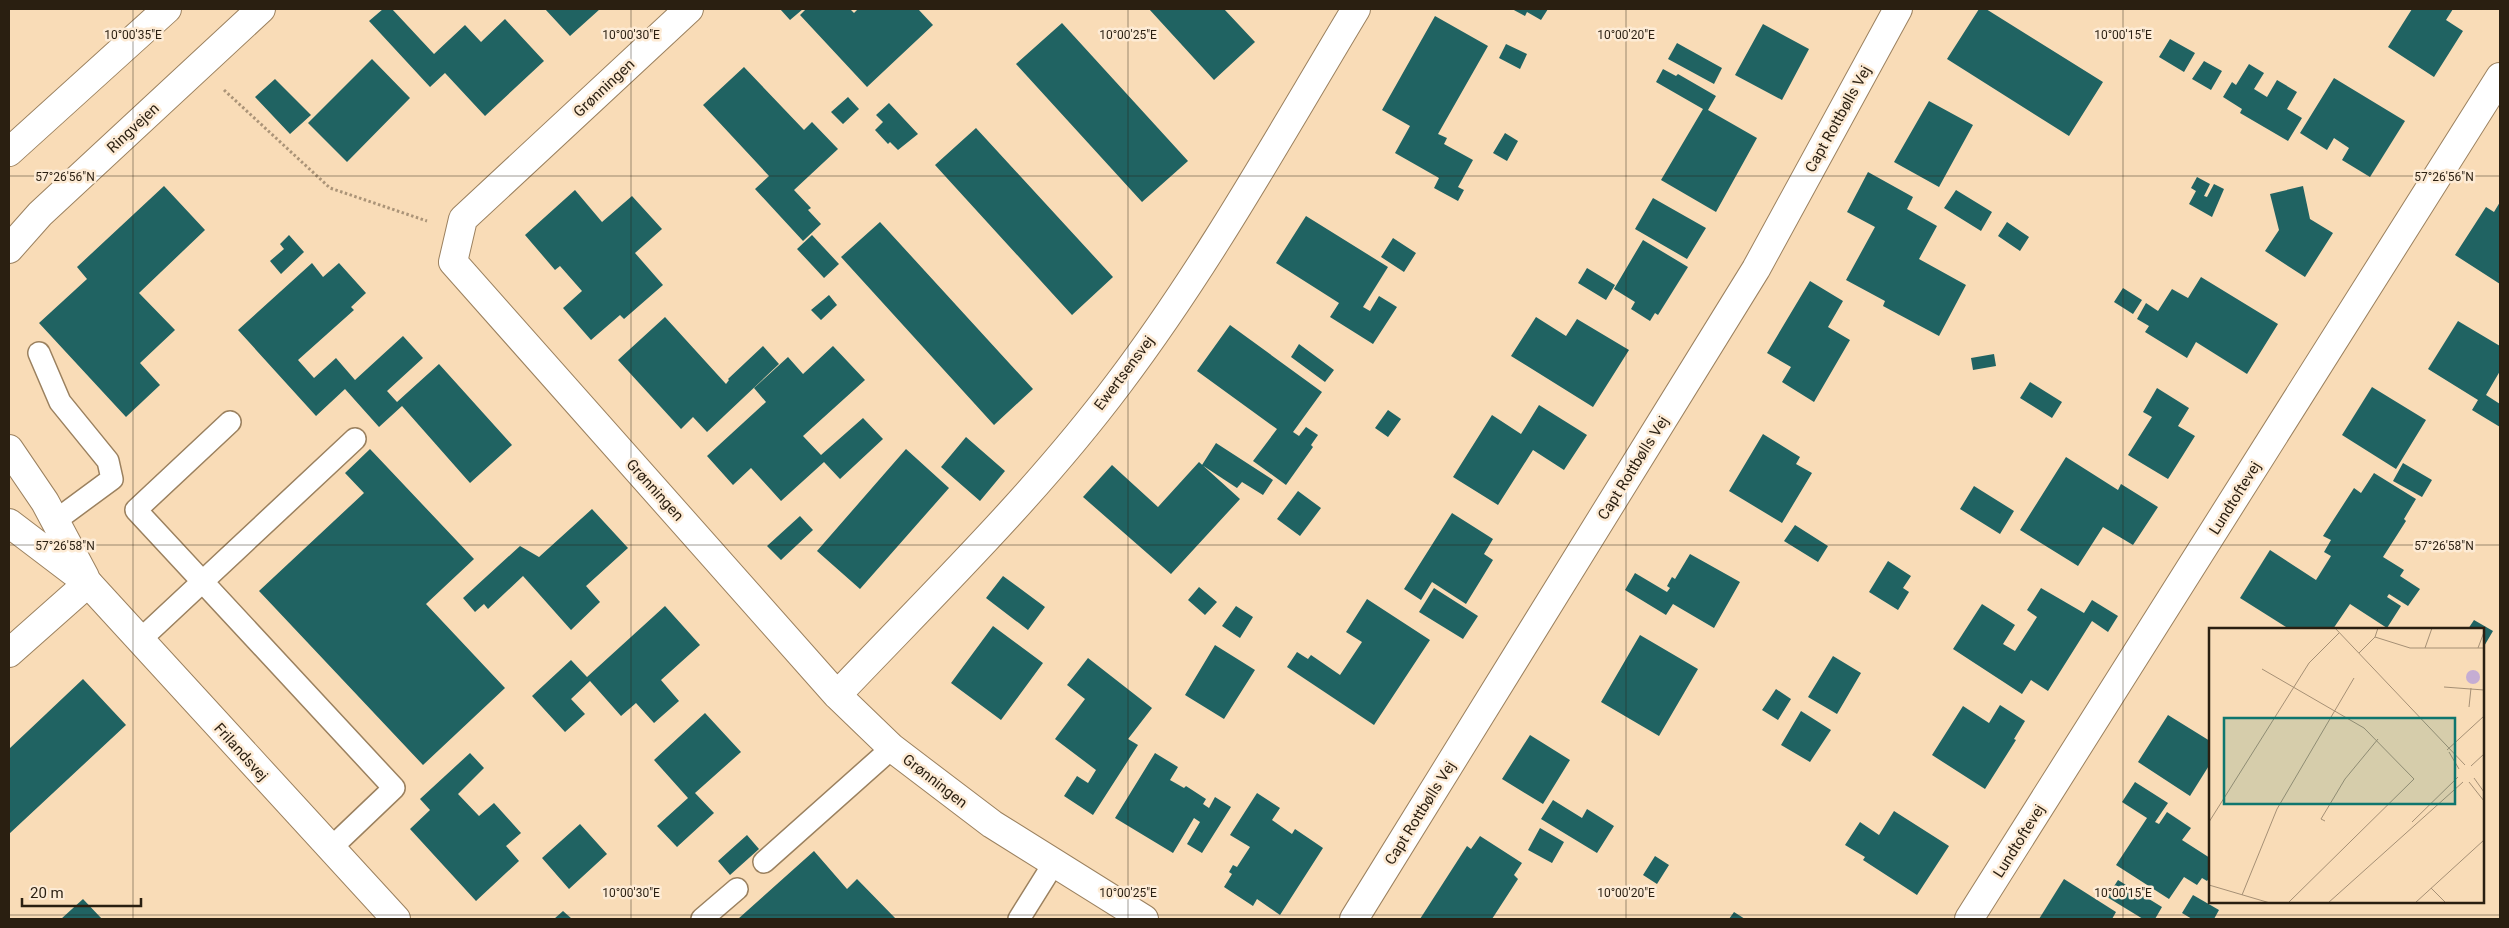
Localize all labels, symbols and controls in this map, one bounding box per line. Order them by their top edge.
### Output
text: 10°00'35"E [104,28,162,42]
text: 10°00'30"E [602,28,660,42]
text: 10°00'25"E [1099,28,1157,42]
text: 10°00'20"E [1597,28,1655,42]
text: 10°00'15"E [2094,28,2152,42]
street label: Grønningen [570,55,638,121]
street label: Capt Rottbølls Vej [1801,63,1875,175]
street label: Ringvejen [103,99,163,157]
text: 57°26'56"N [35,170,95,184]
text: 57°26'56"N [2414,170,2474,184]
street label: Ewertsensvej [1090,332,1158,414]
street label: Capt Rottbølls Vej [1594,413,1672,523]
street label: Grønningen [623,455,687,525]
street label: Lundtoftevej [2205,458,2265,538]
text: 57°26'58"N [35,539,95,553]
text: 57°26'58"N [2414,539,2474,553]
inset map [2209,628,2484,903]
street label: Frilandsvej [210,719,272,785]
street label: Grønningen [899,750,971,812]
street label: Capt Rottbølls Vej [1381,758,1459,868]
street label: Lundtoftevej [1989,801,2049,881]
scale bar [22,876,141,908]
text: 20 m [30,884,64,902]
text: 10°00'30"E [602,886,660,900]
text: 10°00'25"E [1099,886,1157,900]
text: 10°00'20"E [1597,886,1655,900]
text: 10°00'15"E [2094,886,2152,900]

